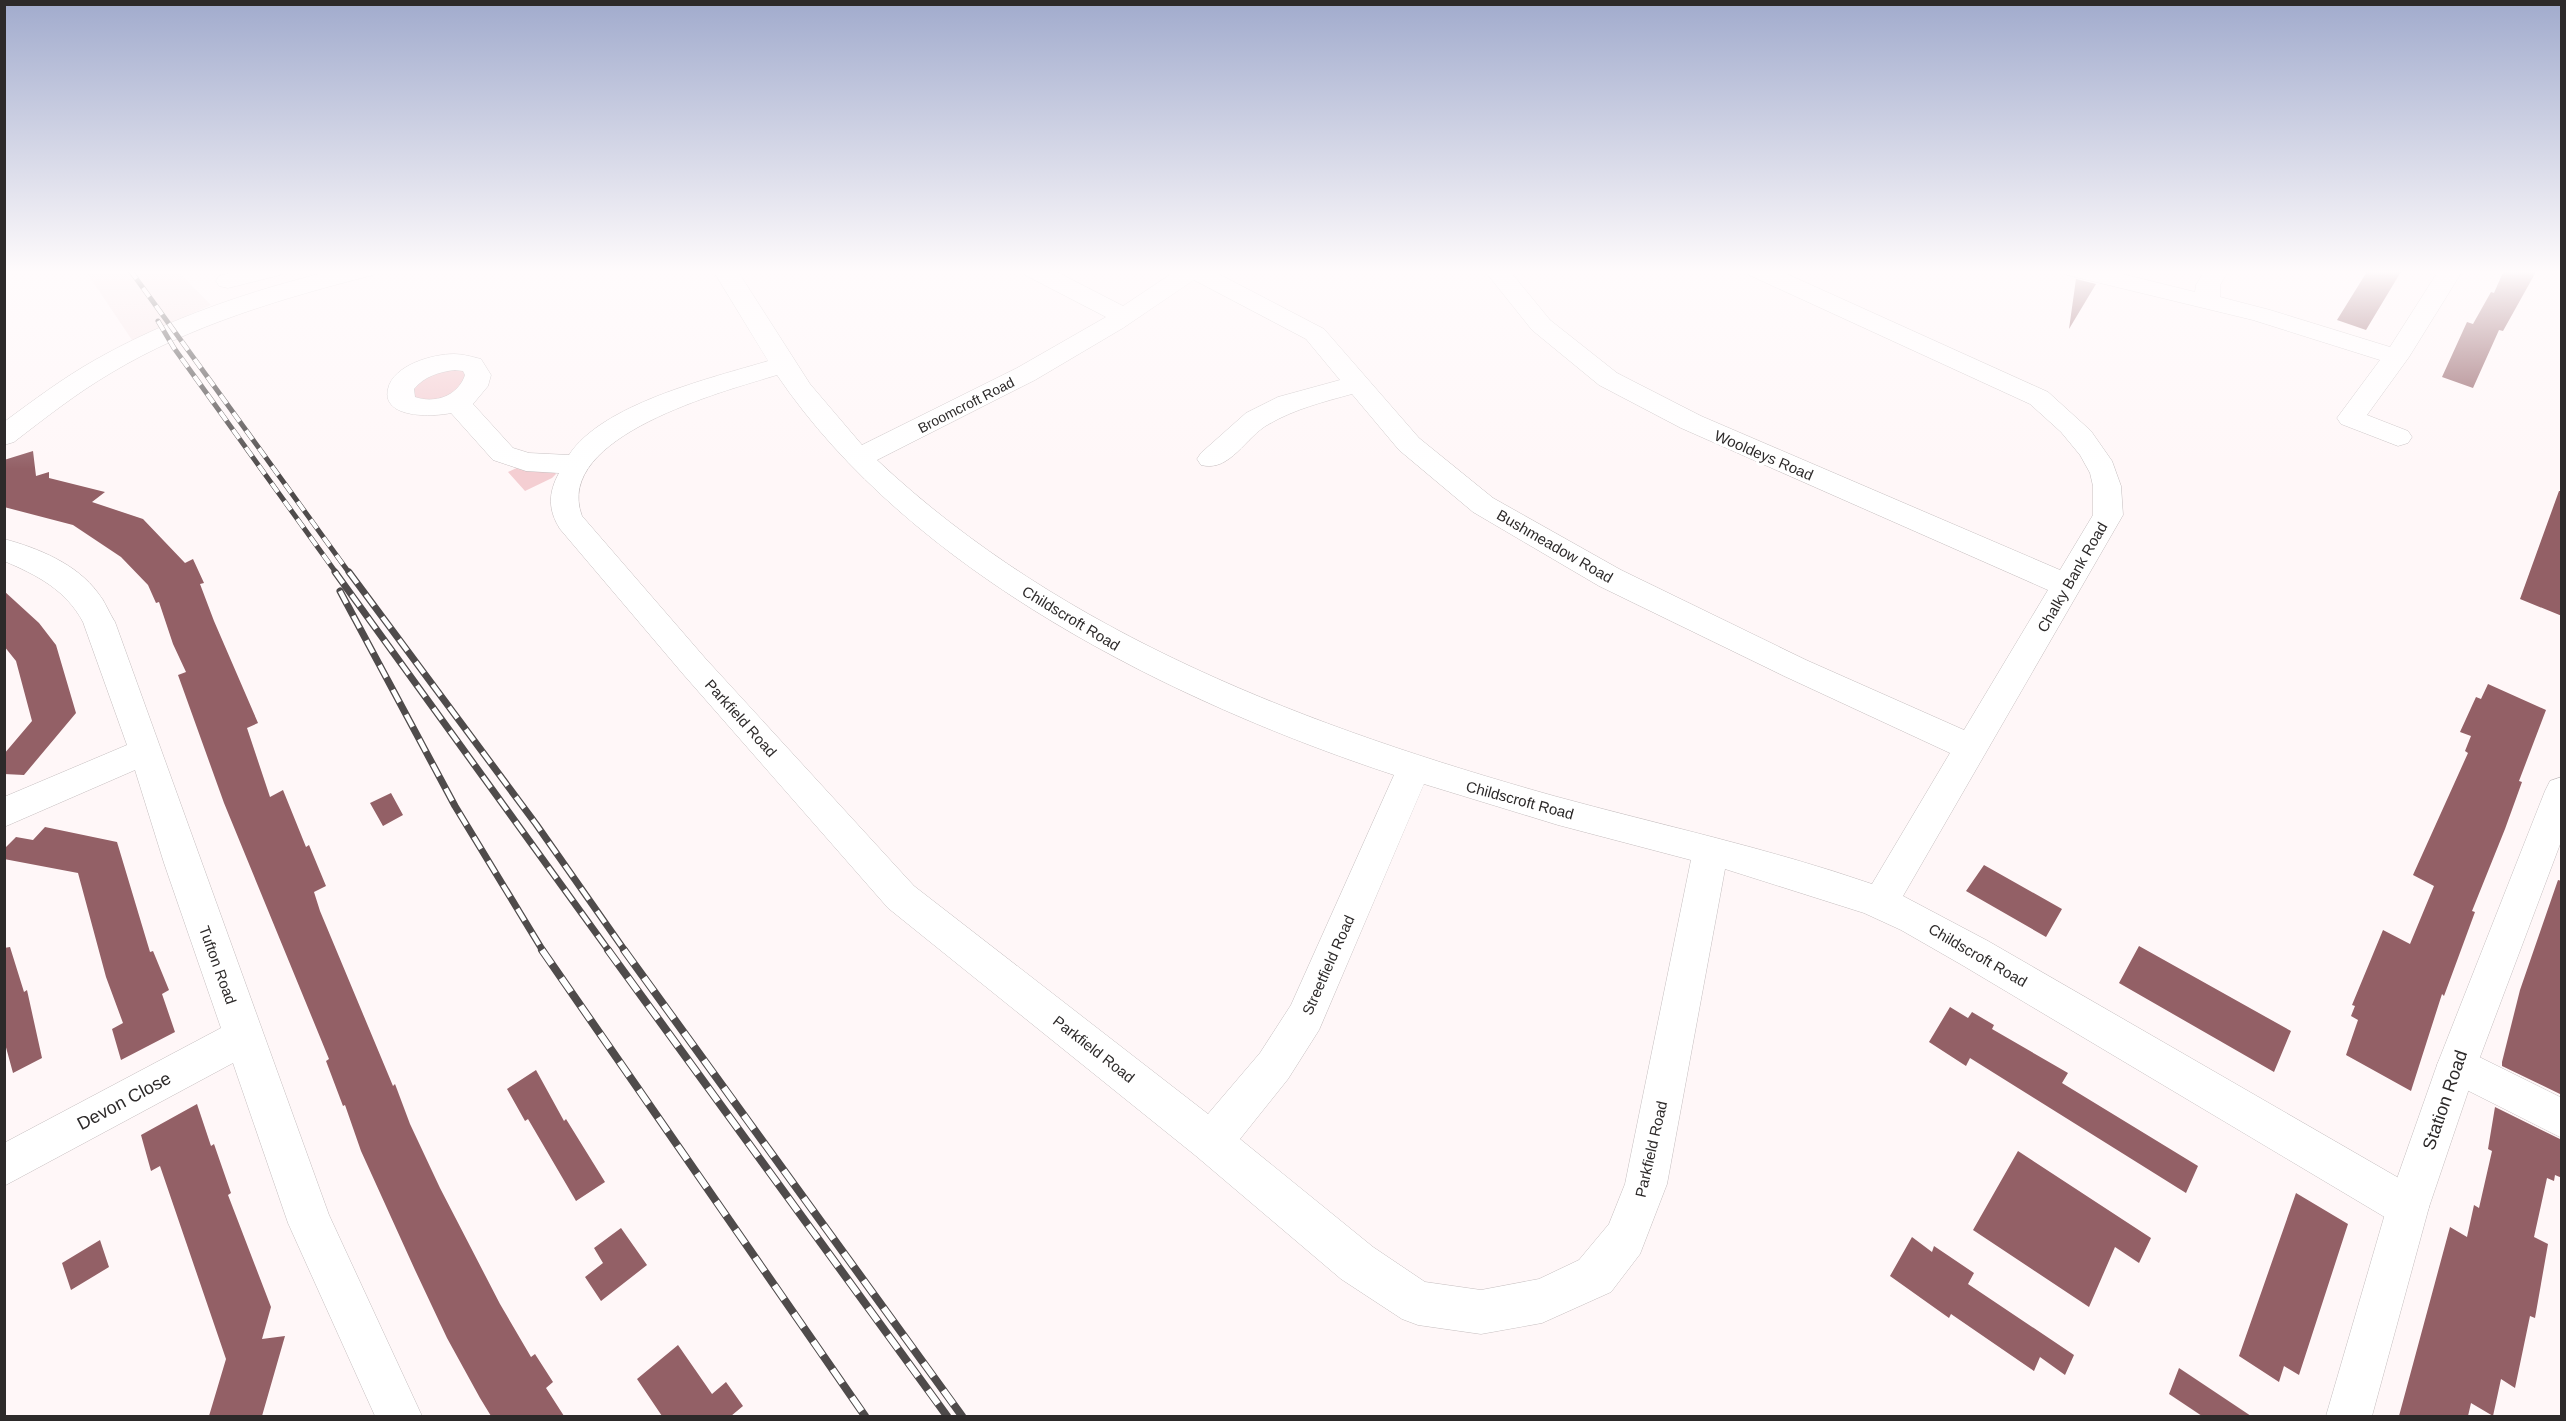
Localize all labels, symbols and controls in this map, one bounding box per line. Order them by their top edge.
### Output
street label: Broomcroft Road [915,374,1017,436]
street label: Wooldeys Road [1712,427,1816,483]
street label: Bushmeadow Road [1494,506,1616,586]
street label: Chalky Bank Road [2034,519,2110,635]
street label: Childscroft Road [1019,582,1123,654]
street label: Parkfield Road [702,676,780,760]
street label: Childscroft Road [1464,777,1576,823]
street label: Streetfield Road [1298,912,1358,1018]
street label: Childscroft Road [1926,920,2030,990]
street label: Tufton Road [196,924,240,1006]
street label: Parkfield Road [1050,1012,1138,1086]
street label: Station Road [2419,1048,2471,1152]
street label: Devon Close [74,1068,174,1134]
street label: Parkfield Road [1632,1099,1670,1199]

